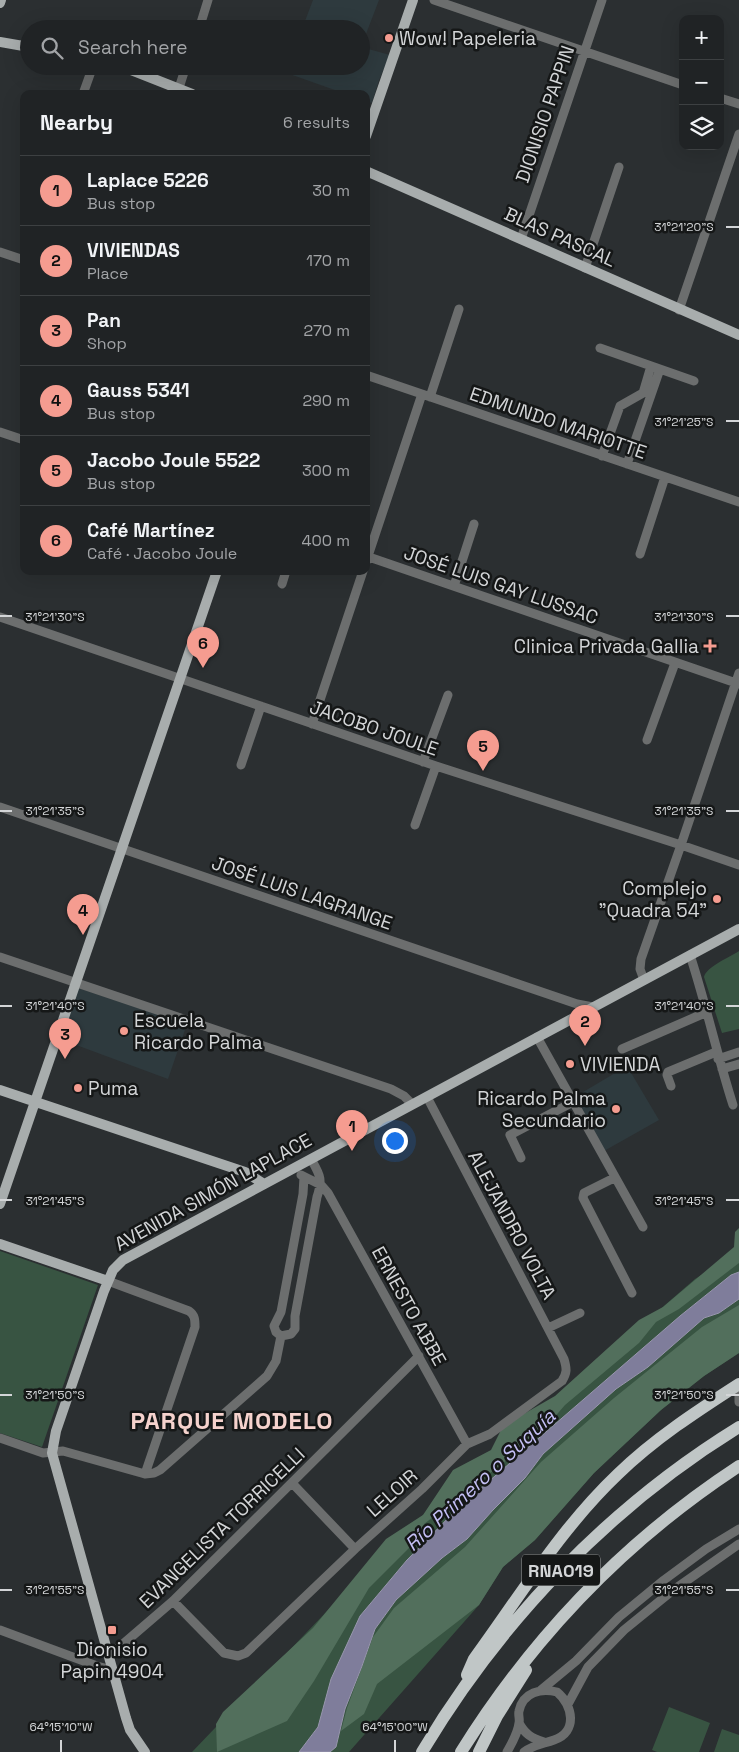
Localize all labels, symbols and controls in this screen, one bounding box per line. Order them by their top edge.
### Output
map controls [679,15,724,150]
button: + [679,15,724,60]
search box [20,20,370,75]
place label: Wow! Papeleria [399,26,536,51]
marker: Wow! Papeleria [383,32,395,44]
icon: search [38,34,66,62]
text: Search here [78,35,188,60]
street label: DIONISIO PAPPIN [510,42,580,186]
button: − [679,60,724,105]
button: layers [679,105,724,150]
text: Nearby [40,109,113,136]
text: 6 results [283,112,350,133]
text: Laplace 5226 [87,168,209,193]
text: 1 [52,180,60,201]
text: 30 m [312,180,350,201]
text: Bus stop [87,193,155,214]
street label: BLAS PASCAL [500,201,620,273]
text: 31°21'20"S [654,219,714,235]
text: VIVIENDAS [87,238,180,263]
text: 2 [51,250,61,271]
text: 170 m [306,250,350,271]
text: Place [87,263,129,284]
text: Pan [87,308,121,333]
text: 3 [51,320,61,341]
text: 270 m [303,320,350,341]
text: Shop [87,333,127,354]
text: Gauss 5341 [87,378,190,403]
street label: EDMUNDO MARIOTTE [466,381,650,465]
text: 4 [51,390,61,411]
text: 290 m [302,390,350,411]
text: Bus stop [87,403,155,424]
text: 31°21'25"S [655,414,713,430]
text: Jacobo Joule 5522 [87,448,260,473]
text: 5 [51,460,61,481]
text: 300 m [302,460,350,481]
text: Bus stop [87,473,155,494]
text: Café Martínez [87,518,215,543]
text: 6 [51,530,61,551]
text: 400 m [302,530,350,551]
street label: JOSÉ LUIS GAY LUSSAC [400,540,602,630]
text: Café · Jacobo Joule [87,543,237,564]
text: 31°21'30"S [25,609,85,625]
text: 31°21'30"S [654,609,714,625]
pin: 6 [187,627,219,668]
place label: Clinica Privada Gallia [514,634,699,659]
marker: Clinica Privada Gallia [703,639,717,653]
street label: JACOBO JOULE [306,694,442,762]
pin: 5 [467,730,499,771]
text: 31°21'35"S [26,803,84,819]
text: 31°21'35"S [655,803,713,819]
street label: JOSÉ LUIS LAGRANGE [208,850,396,936]
place label: Complejo "Quadra 54" [599,876,707,923]
marker: Complejo "Quadra 54" [711,893,723,905]
pin: 4 [67,894,99,935]
text: 31°21'40"S [25,998,85,1014]
text: 31°21'40"S [654,998,714,1014]
pin: 2 [569,1005,601,1046]
place label: Escuela Ricardo Palma [134,1008,263,1055]
pin: 3 [49,1018,81,1059]
marker: Escuela Ricardo Palma [118,1025,130,1037]
place label: VIVIENDA [580,1052,661,1077]
marker: VIVIENDA [564,1058,576,1070]
place label: Puma [88,1076,138,1101]
marker: Puma [72,1082,84,1094]
place label: Ricardo Palma Secundario [477,1086,606,1133]
marker: Ricardo Palma Secundario [610,1103,622,1115]
pin: 1 [336,1110,368,1151]
street label: AVENIDA SIMÓN LAPLACE [110,1127,316,1257]
your location [382,1128,408,1154]
street label: ALEJANDRO VOLTA [462,1146,562,1304]
text: 31°21'45"S [26,1193,84,1209]
text: 31°21'45"S [655,1193,713,1209]
street label: ERNESTO ABBE [366,1242,452,1370]
text: 31°21'50"S [25,1387,85,1403]
text: 31°21'50"S [654,1387,714,1403]
water label: Río Primero o Suquía [399,1403,561,1557]
district label: PARQUE MODELO [130,1405,334,1436]
street label: EVANGELISTA TORRICELLI [134,1442,310,1614]
street label: LELOIR [361,1463,423,1522]
road number: RNA019 [522,1554,600,1586]
text: 31°21'55"S [26,1582,84,1598]
text: 31°21'55"S [655,1582,713,1598]
marker: Dionisio Papin 4904 [106,1624,118,1636]
place label: Dionisio Papin 4904 [60,1637,164,1684]
text: 64°15'10"W [30,1719,93,1735]
text: 64°15'00"W [362,1719,428,1735]

